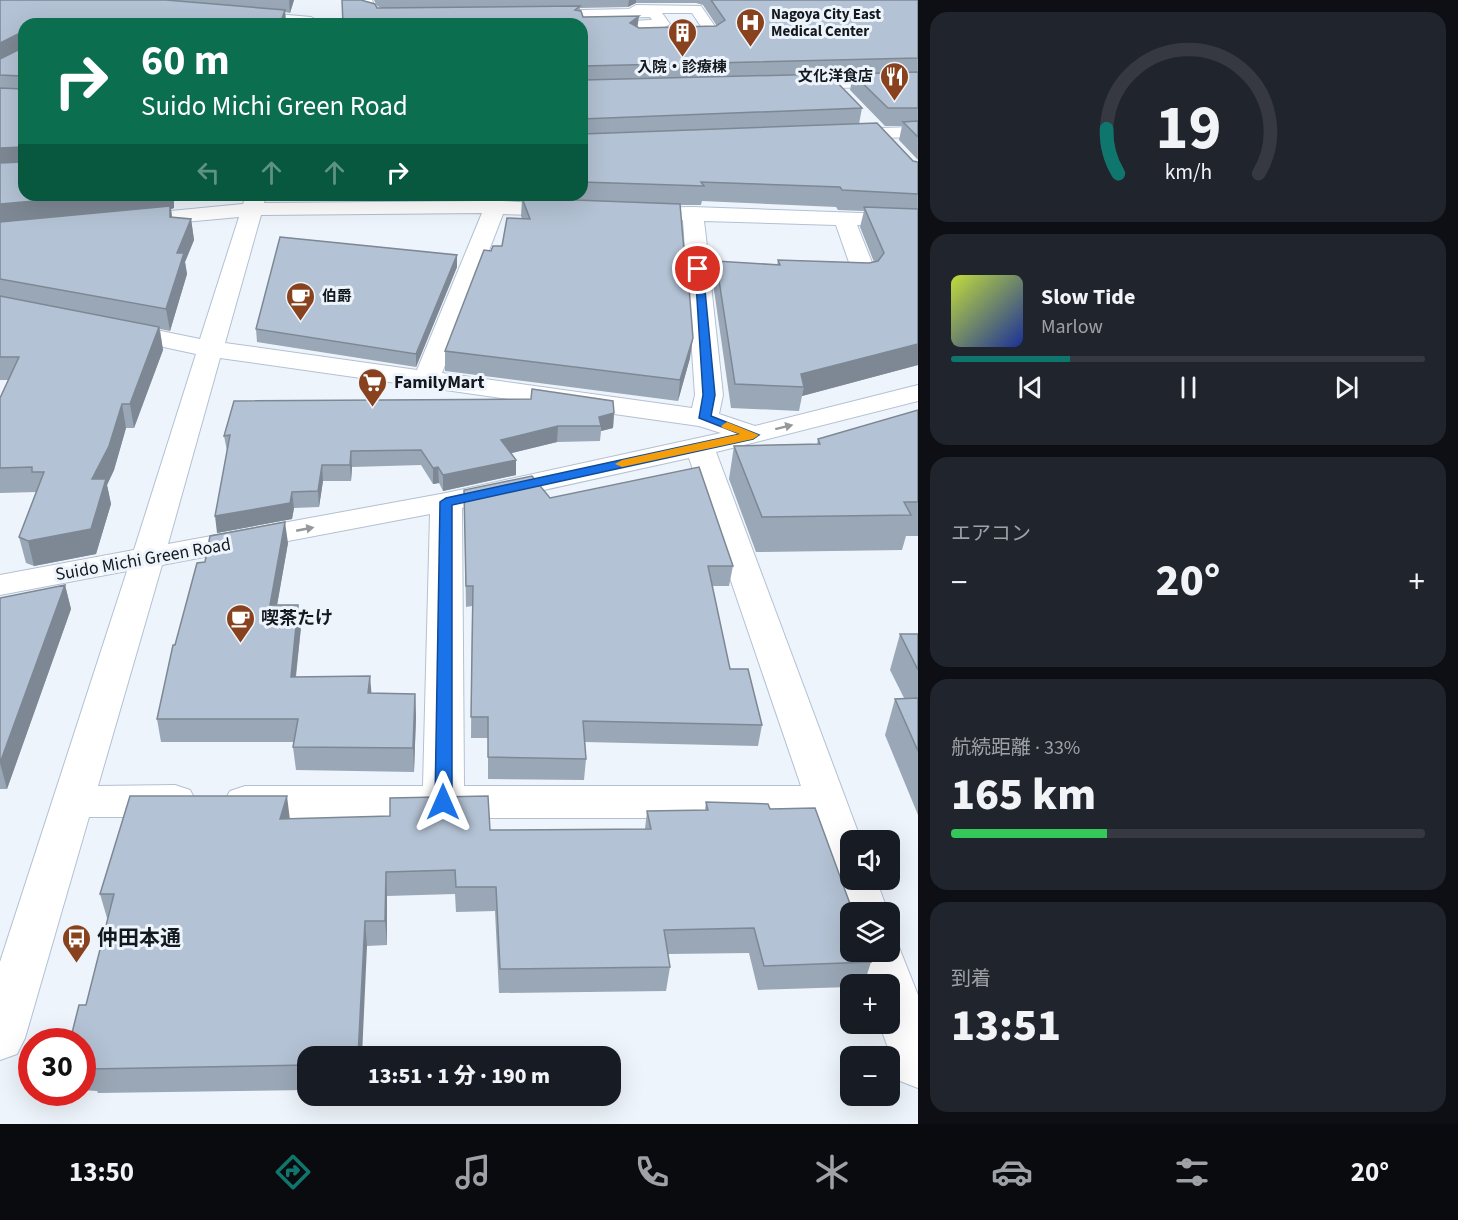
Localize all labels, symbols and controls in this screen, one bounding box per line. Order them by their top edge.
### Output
place label: Nagoya City East Medical Center [771,4,881,42]
hospital icon: Nagoya City East Medical Center [734,7,766,49]
building icon: 入院・診療棟 [666,16,698,58]
text: 60 m [141,31,230,91]
icon: right [42,42,120,120]
place label: 入院・診療棟 [637,57,727,78]
restaurant icon: 文化洋食店 [878,60,910,102]
place label: 文化洋食店 [798,66,873,87]
text: 19 [1155,84,1221,173]
text: Suido Michi Green Road [141,87,408,126]
icon: left [192,156,225,189]
icon: ahead [255,156,288,189]
icon: ahead [318,156,351,189]
icon: right [381,156,414,189]
text: km/h [1164,158,1212,189]
pin [672,243,723,294]
icon: arrive [681,252,714,285]
cafe icon: 伯爵 [285,280,317,322]
text: Slow Tide [1041,281,1135,313]
place label: 伯爵 [322,286,352,307]
text: Marlow [1041,313,1103,341]
supermarket icon: FamilyMart [357,366,389,408]
place label: FamilyMart [394,370,485,395]
icon: previous [1014,371,1047,404]
icon: pause [1172,371,1205,404]
icon: next [1330,371,1363,404]
one-way arrow [774,422,793,432]
text: エアコン [951,520,1031,548]
one-way arrow [296,524,315,533]
street label: Suido Michi Green Road [53,532,233,587]
text: 20° [1156,549,1220,613]
text: − [951,559,967,606]
text: + [1409,559,1425,606]
cafe icon: 喫茶たけ [224,602,256,644]
place label: 喫茶たけ [261,606,333,631]
text: 航続距離 · 33% [951,734,1080,762]
text: 165 km [951,763,1096,827]
position arrow [411,770,475,834]
map controls [840,830,900,1106]
button: sound [840,830,900,890]
button: layers [840,902,900,962]
bus stop icon: 仲田本通 [60,922,92,964]
place label: 仲田本通 [97,923,181,953]
text: 到着 [951,965,991,993]
button: + [840,974,900,1034]
text: 13:51 [951,994,1061,1058]
speed limit sign: 30 [18,1028,96,1106]
button: − [840,1046,900,1106]
text: 13:51 · 1 分 · 190 m [368,1060,550,1092]
icon: directions [272,1151,314,1193]
icon: music [452,1151,494,1193]
icon: phone [631,1151,673,1193]
icon: climate [811,1151,853,1193]
icon: car [991,1151,1033,1193]
icon: filters [1171,1151,1213,1193]
text: 13:50 [69,1153,134,1192]
text: 20° [1351,1153,1389,1192]

